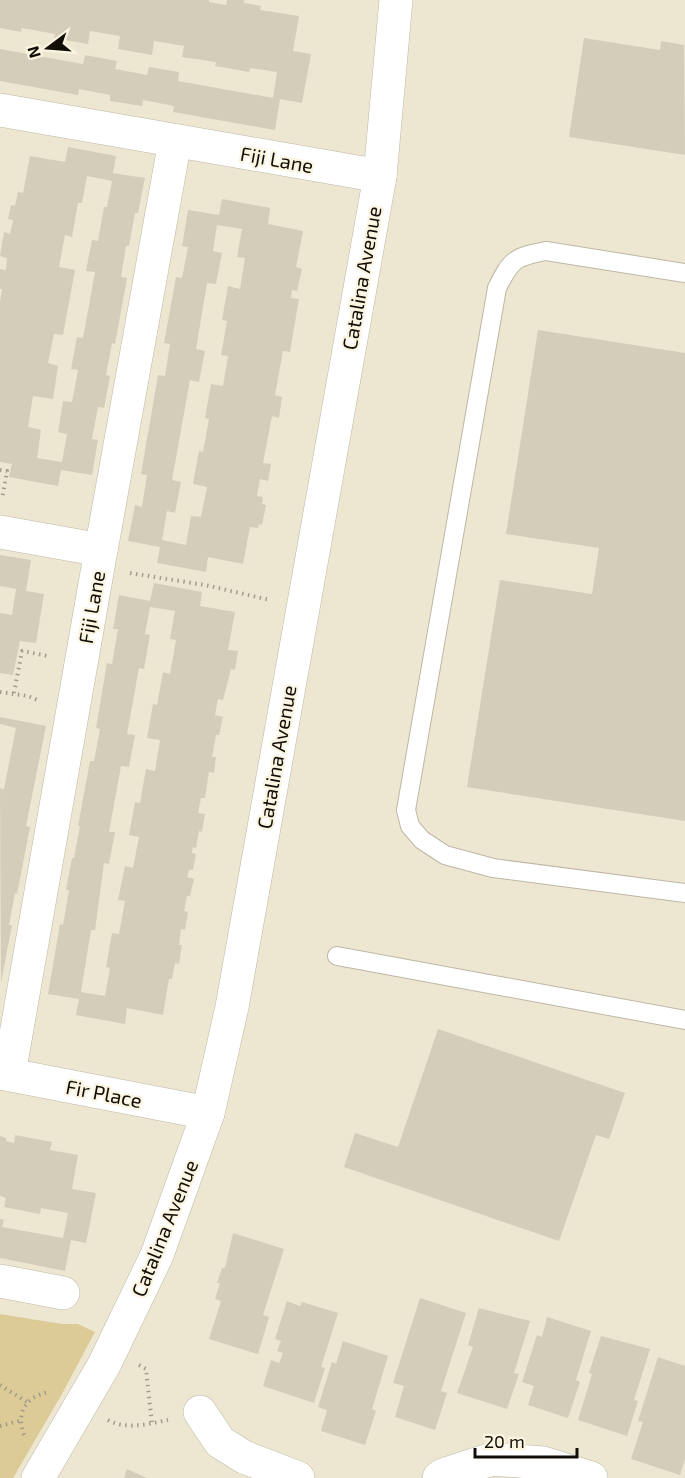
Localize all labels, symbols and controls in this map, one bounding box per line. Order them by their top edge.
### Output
north arrow [18,18,78,78]
text: N [22,44,44,60]
street label: Fiji Lane [239,141,315,177]
street label: Catalina Avenue [337,204,385,352]
street label: Fiji Lane [73,569,109,645]
street label: Catalina Avenue [252,683,300,831]
street label: Fir Place [64,1074,144,1112]
street label: Catalina Avenue [126,1156,202,1300]
scale bar [475,1421,577,1459]
text: 20 m [484,1430,525,1452]

